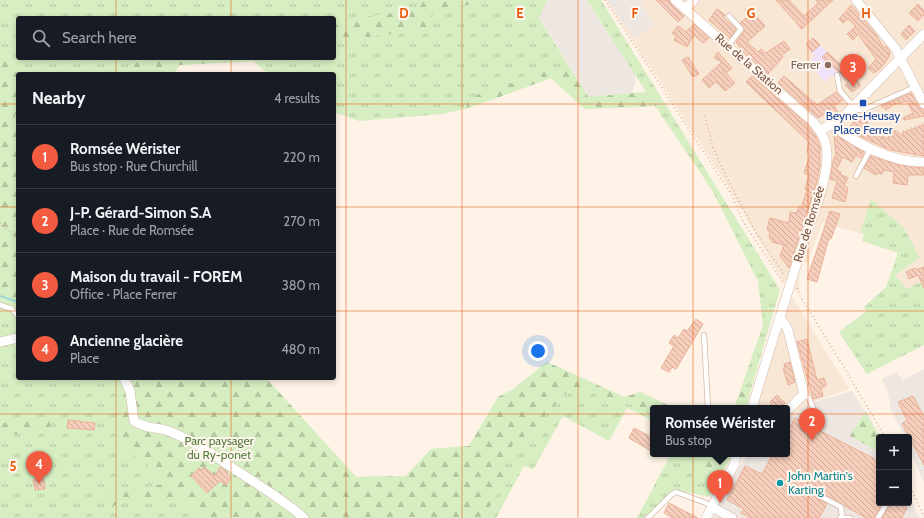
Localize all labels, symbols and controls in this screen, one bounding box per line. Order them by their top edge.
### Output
text: D [399,5,409,21]
text: E [516,5,524,21]
text: F [632,5,639,21]
text: G [747,5,756,21]
text: H [861,5,871,21]
search box [16,16,336,60]
icon: search [30,27,52,49]
text: Search here [62,29,137,47]
street label: Rue de la Station [712,30,787,97]
pin: 3 [840,54,866,87]
place label: Ferrer [791,57,820,72]
marker: Ferrer [823,60,833,70]
text: Nearby [32,88,85,108]
text: 4 results [274,90,320,106]
marker: Beyne-Heusay Place Ferrer [858,98,868,108]
place label: Beyne-Heusay Place Ferrer [826,108,900,137]
text: Romsée Wérister [70,140,180,158]
text: 1 [43,149,47,165]
text: 220 m [283,149,320,165]
text: Bus stop · Rue Churchill [70,158,198,174]
street label: Rue de Romsée [790,184,827,264]
text: J-P. Gérard-Simon S.A [70,204,211,222]
text: 2 [42,213,48,229]
text: 270 m [283,213,320,229]
text: Place · Rue de Romsée [70,222,194,238]
text: Maison du travail - FOREM [70,268,242,286]
text: 3 [41,277,49,293]
text: 380 m [282,277,320,293]
text: Office · Place Ferrer [70,286,176,302]
text: Ancienne glacière [70,332,183,350]
text: 4 [41,341,49,357]
text: 480 m [281,341,320,357]
your location [528,341,548,361]
text: Place [70,350,99,366]
popup [650,405,790,457]
pin: 2 [799,408,825,441]
text: Romsée Wérister [665,414,775,432]
text: Bus stop [665,432,712,448]
park label: Parc paysager du Ry-ponet [184,433,254,462]
map controls [876,434,912,506]
button: + [876,434,912,470]
pin: 4 [26,451,52,484]
text: 5 [10,458,17,474]
place label: John Martin's Karting [787,468,853,497]
pin: 1 [707,470,733,503]
button: − [876,470,912,506]
marker: John Martin's Karting [775,478,785,488]

